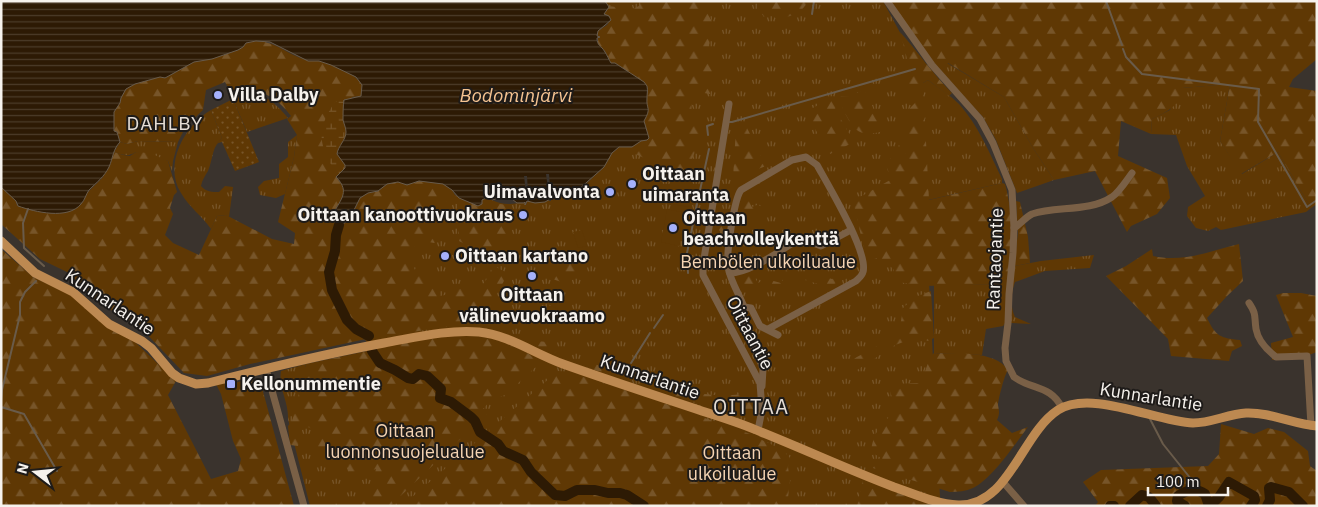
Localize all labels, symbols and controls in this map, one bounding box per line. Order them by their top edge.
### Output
place label: Villa Dalby [228,83,319,106]
water label: Bodominjärvi [460,83,573,107]
marker: Villa Dalby [212,89,224,101]
district label: DAHLBY [127,111,203,135]
place label: Oittaan uimaranta [642,162,729,206]
marker: Oittaan uimaranta [626,178,638,190]
place label: Uimavalvonta [484,180,600,203]
marker: Uimavalvonta [604,186,616,198]
place label: Oittaan kanoottivuokraus [297,203,513,226]
place label: Oittaan beachvolleykenttä [683,206,839,250]
street label: Rantaojantie [981,207,1008,310]
marker: Oittaan kanoottivuokraus [517,209,529,221]
marker: Oittaan beachvolleykenttä [667,222,679,234]
place label: Oittaan kartano [455,244,588,267]
marker: Oittaan kartano [439,250,451,262]
park label: Bembölen ulkoilualue [680,250,856,273]
street label: Kunnarlantie [61,263,160,340]
marker: Oittaan välinevuokraamo [526,270,538,282]
place label: Oittaan välinevuokraamo [459,283,605,327]
street label: Oittaantie [722,292,779,374]
street label: Kunnarlantie [597,349,703,404]
place label: Kellonummentie [241,372,381,395]
street label: Kunnarlantie [1098,377,1204,416]
marker: Kellonummentie [225,378,237,390]
district label: OITTAA [713,393,789,420]
park label: Oittaan luonnonsuojelualue [325,419,485,463]
park label: Oittaan ulkoilualue [688,441,776,485]
north arrow [10,447,60,497]
text: N [12,461,33,476]
scale bar [1148,464,1228,496]
text: 100 m [1156,472,1200,491]

